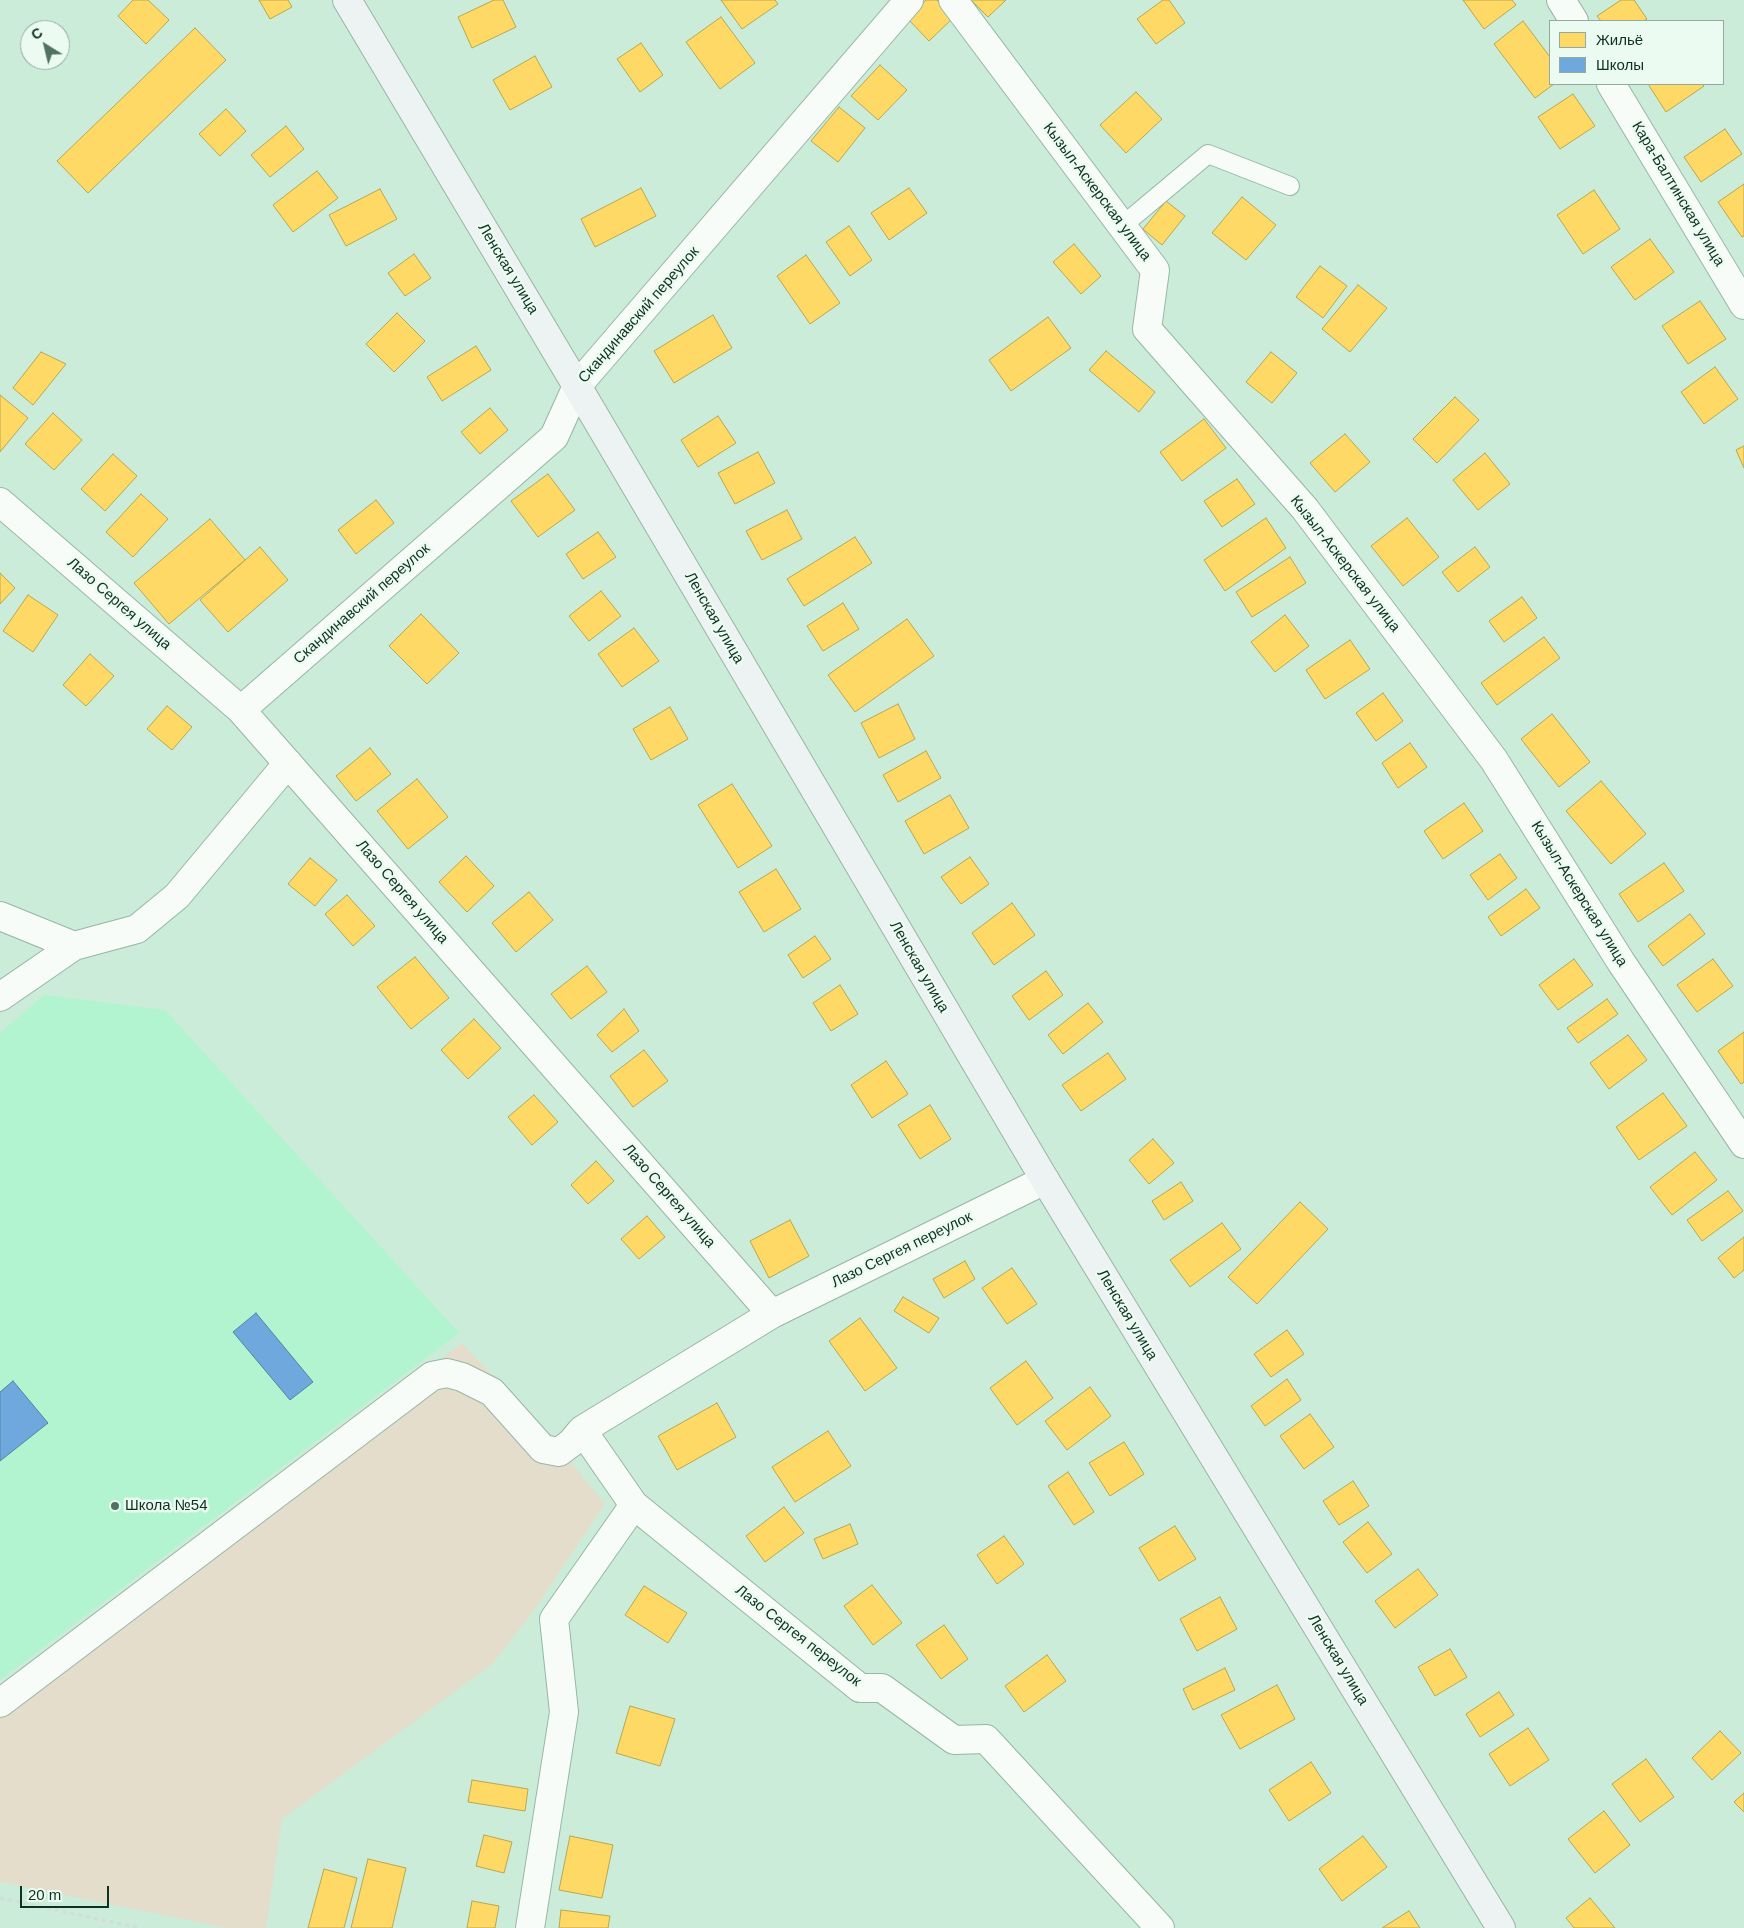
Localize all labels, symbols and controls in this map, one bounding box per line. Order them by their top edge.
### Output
north arrow [20,20,70,70]
legend [1549,20,1724,85]
text: С [28,24,46,43]
text: Жильё [1596,31,1643,48]
text: Школы [1596,56,1644,73]
street label: Кара-Балтинская улица [1628,118,1728,270]
street label: Кызыл-Аскерская улица [1039,119,1155,265]
street label: Ленская улица [474,220,542,318]
street label: Скандинавский переулок [575,243,703,387]
street label: Кызыл-Аскерская улица [1286,492,1404,636]
street label: Скандинавский переулок [290,540,434,668]
street label: Лазо Сергея улица [63,554,175,654]
street label: Ленская улица [681,569,747,667]
street label: Кызыл-Аскерская улица [1527,818,1631,970]
street label: Лазо Сергея улица [352,836,452,948]
street label: Ленская улица [886,918,952,1016]
street label: Лазо Сергея улица [619,1140,719,1252]
street label: Лазо Сергея переулок [829,1208,975,1292]
street label: Ленская улица [1093,1266,1161,1364]
place label: Школа №54 [125,1497,208,1515]
marker: Школа №54 [109,1500,121,1512]
street label: Лазо Сергея переулок [732,1581,864,1691]
street label: Ленская улица [1304,1611,1372,1709]
scale bar [22,1876,111,1908]
text: 20 m [28,1886,61,1903]

